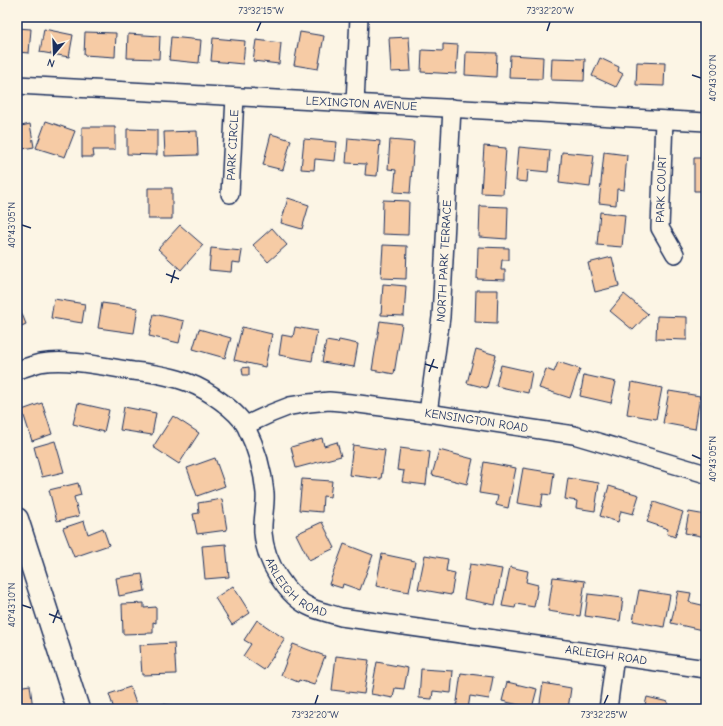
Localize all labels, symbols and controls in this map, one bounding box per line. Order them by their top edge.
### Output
text: 73°32'15"W [238,5,284,17]
text: 73°32'20"W [526,5,574,17]
north arrow [34,34,74,74]
text: 40°43'00"N [707,55,719,101]
text: N [45,56,56,70]
street label: LEXINGTON AVENUE [305,94,418,113]
street label: PARK CIRCLE [224,109,241,181]
street label: PARK COURT [653,154,669,223]
street label: NORTH PARK TERRACE [433,200,454,323]
text: 40°43'05"N [6,202,18,248]
street label: KENSINGTON ROAD [424,406,529,435]
text: 40°43'05"N [707,436,719,482]
street label: ARLEIGH ROAD [263,556,329,620]
text: 40°43'10"N [6,583,18,627]
street label: ARLEIGH ROAD [564,642,648,668]
text: 73°32'20"W [291,709,339,721]
text: 73°32'25"W [581,709,628,721]

